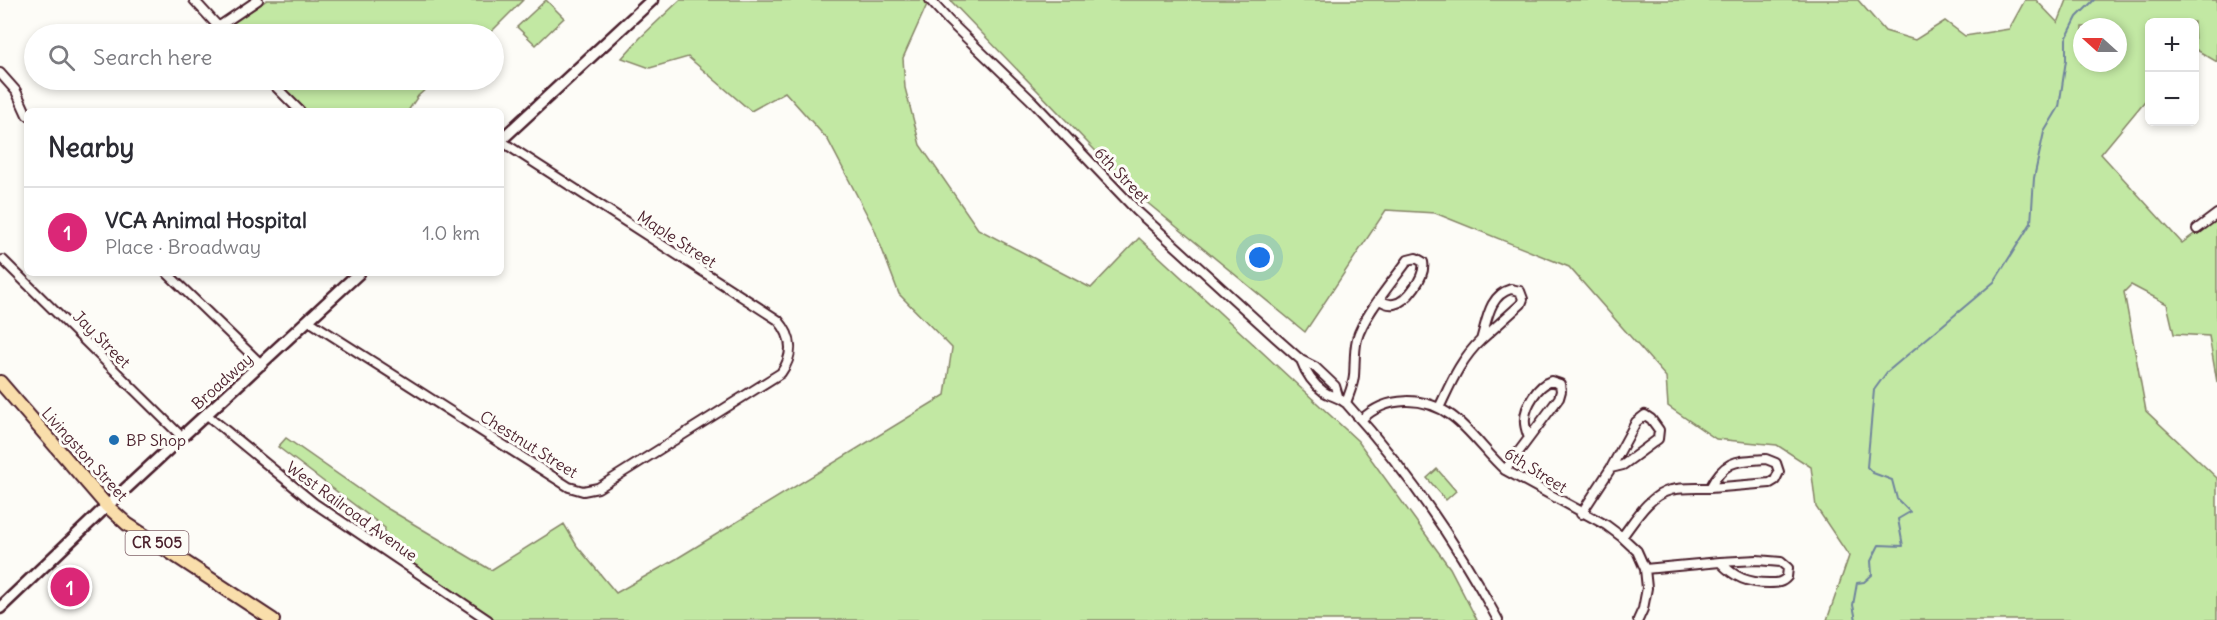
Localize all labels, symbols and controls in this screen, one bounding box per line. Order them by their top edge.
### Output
north arrow [2073,18,2127,72]
map controls [2145,18,2199,126]
button: + [2145,18,2199,72]
search box [24,24,504,90]
icon: search [45,41,78,74]
text: Search here [93,43,212,71]
button: − [2145,72,2199,126]
text: Nearby [48,131,134,164]
street label: 6th Street [1090,143,1154,208]
text: VCA Animal Hospital [105,206,307,234]
street label: Maple Street [634,206,721,272]
text: 1 [64,220,71,245]
text: 1.0 km [422,220,480,245]
text: Place · Broadway [105,234,261,259]
your location [1245,243,1274,272]
street label: Jay Street [69,306,135,372]
street label: Broadway [187,348,257,414]
street label: Livingston Street [38,403,133,505]
street label: Chestnut Street [476,406,582,482]
place label: BP Shop [126,430,186,450]
marker: BP Shop [107,433,121,447]
street label: 6th Street [1501,443,1572,497]
street label: West Railroad Avenue [283,457,421,565]
road number: CR 505 [126,531,188,555]
pin: 1 [50,564,90,610]

